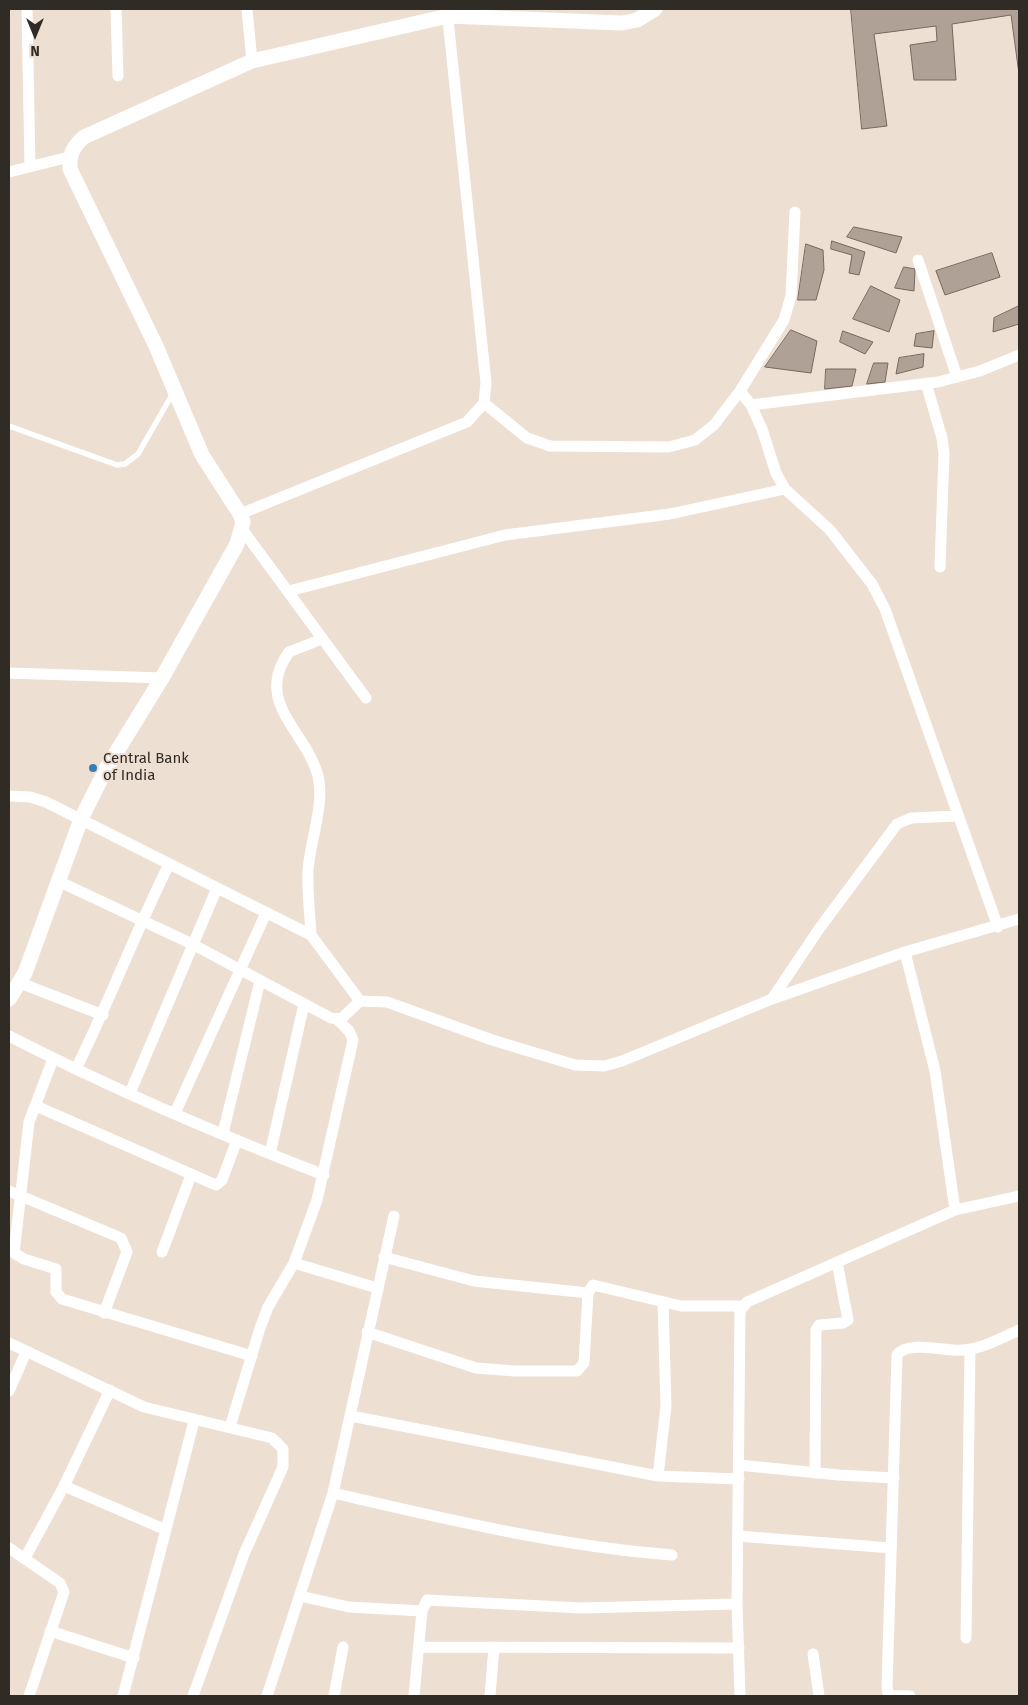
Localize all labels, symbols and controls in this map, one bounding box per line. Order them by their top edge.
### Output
north arrow [10,10,60,60]
text: N [30,42,40,59]
place label: Central Bank of India [103,750,189,785]
marker: Central Bank of India [87,762,99,774]

